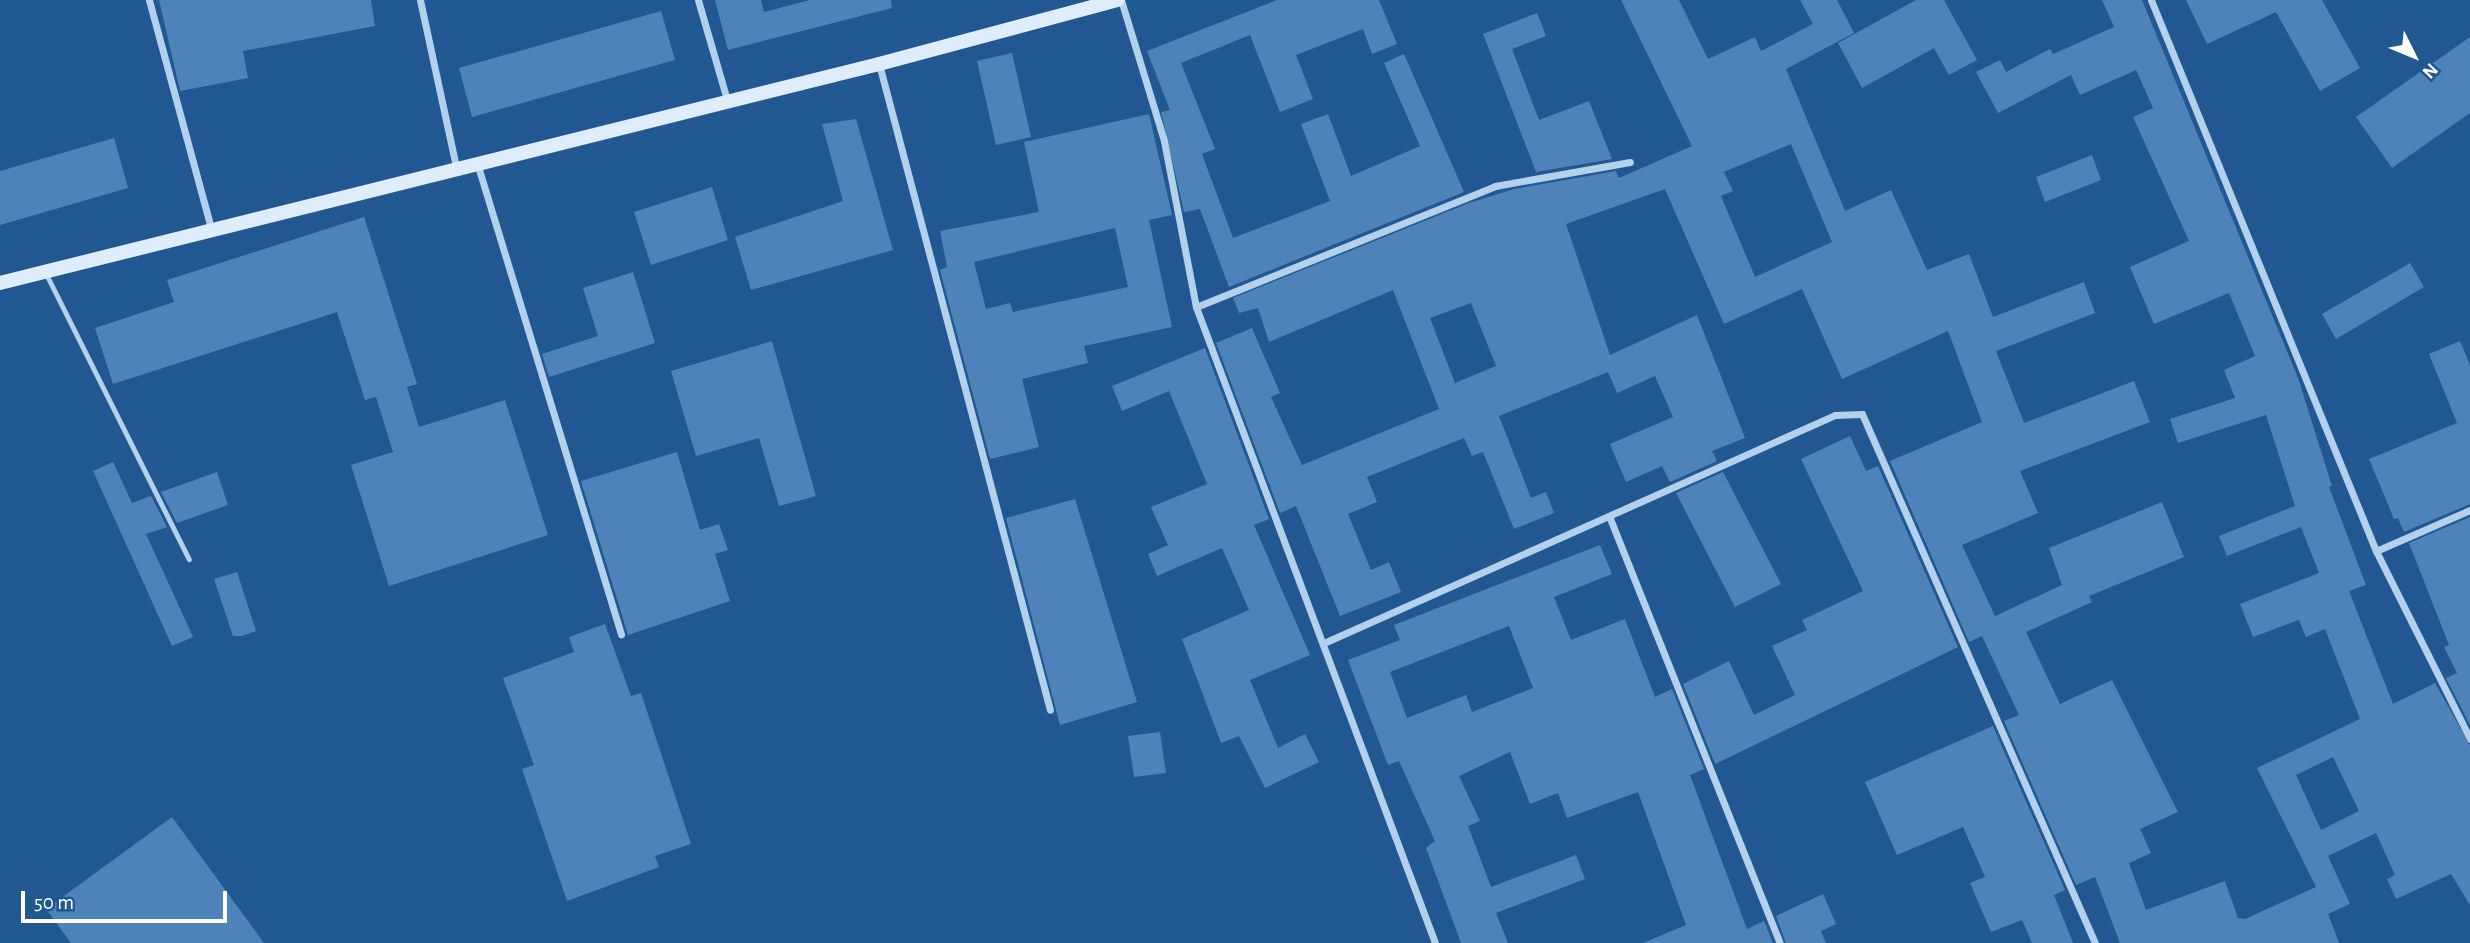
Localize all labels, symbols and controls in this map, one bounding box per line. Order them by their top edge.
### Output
north arrow [2379,21,2449,91]
text: N [2418,59,2441,82]
scale bar [24,876,231,920]
text: 50 m [34,892,74,913]

